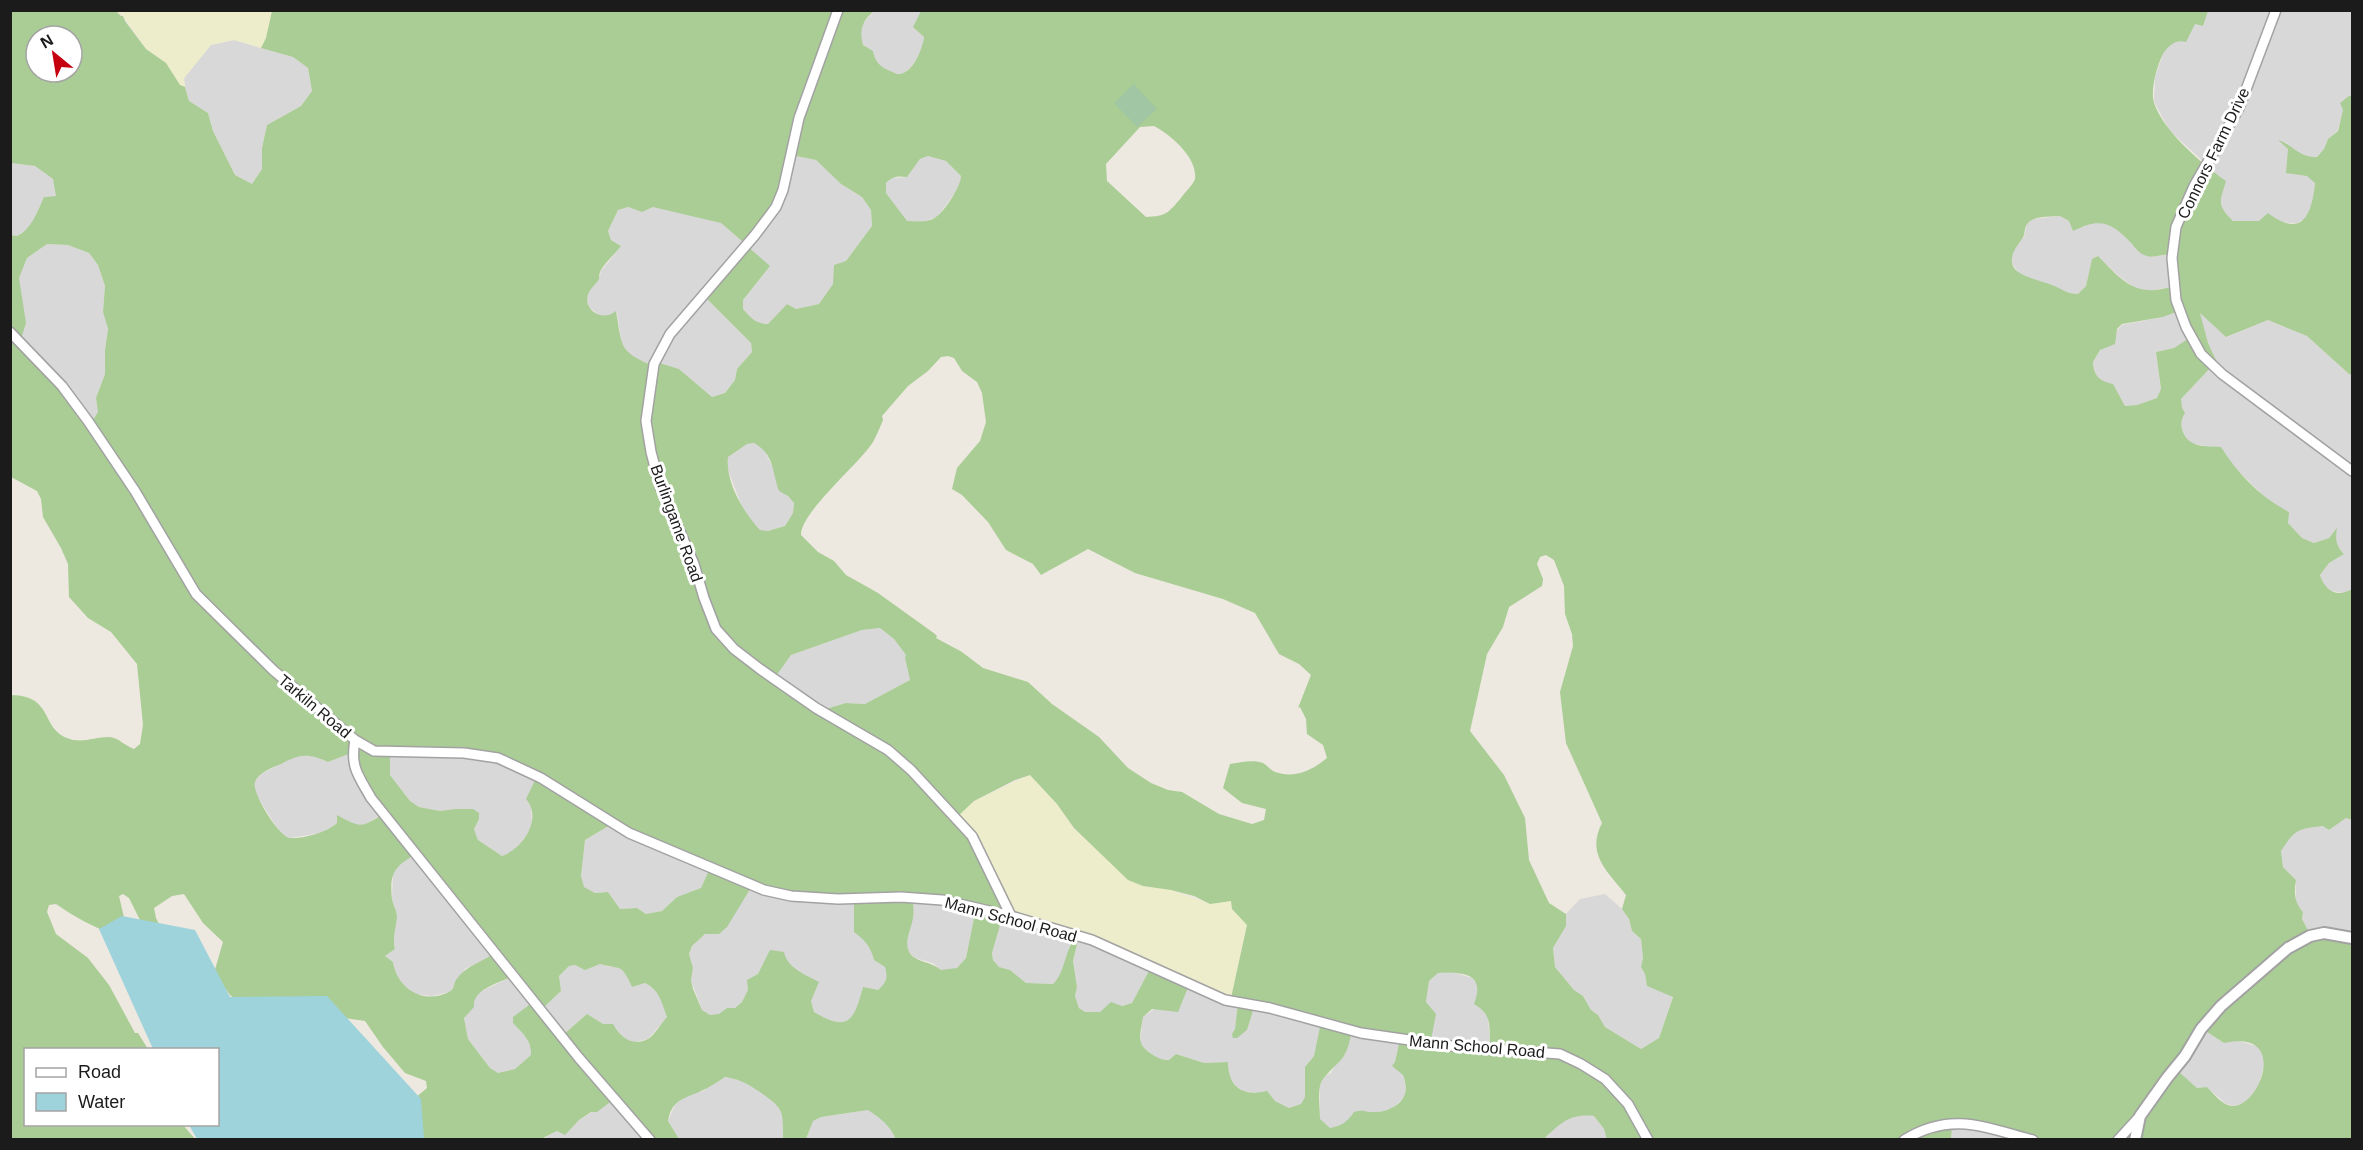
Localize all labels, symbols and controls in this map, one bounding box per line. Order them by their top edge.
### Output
north arrow [24,24,84,84]
text: N [37,31,56,52]
street label: Connors Farm Drive [2174,85,2253,222]
street label: Burlingame Road [647,462,706,584]
street label: Tarkiln Road [275,671,354,741]
street label: Mann School Road [943,894,1079,945]
street label: Mann School Road [1408,1032,1545,1061]
legend [24,1048,219,1126]
text: Road [78,1062,121,1082]
text: Water [78,1092,125,1112]

